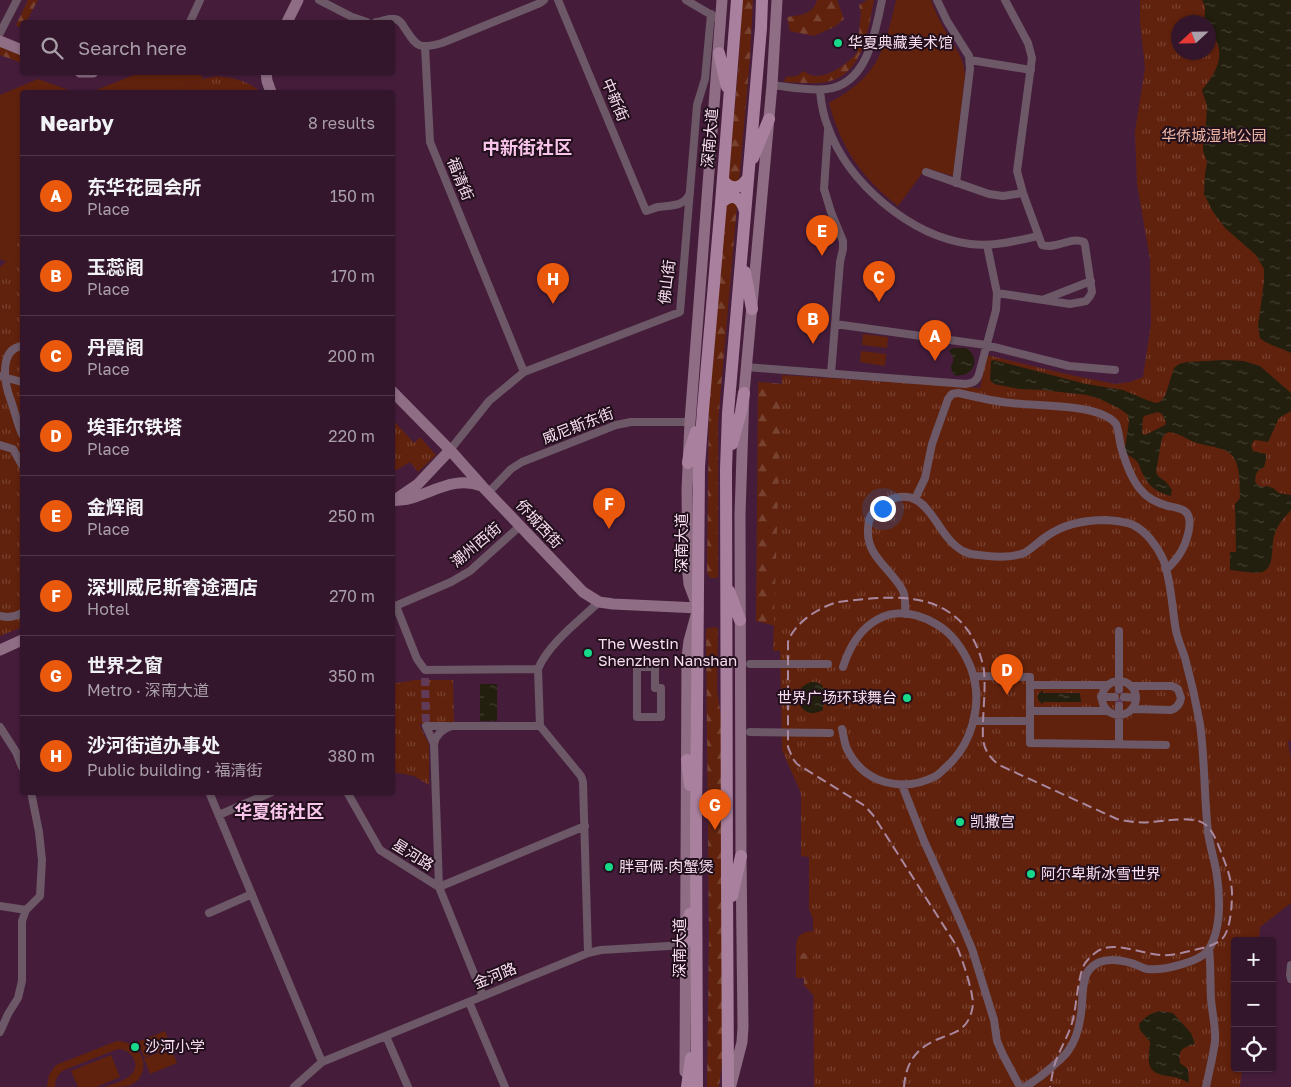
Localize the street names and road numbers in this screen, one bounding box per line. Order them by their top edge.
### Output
street label: 中新街 [599,75,633,124]
street label: 深南大道 [697,107,721,169]
street label: 福清街 [444,154,478,203]
street label: 佛山街 [654,258,678,305]
street label: 威尼斯东街 [539,403,616,447]
street label: 侨城西街 [513,495,567,551]
street label: 深南大道 [672,513,690,573]
street label: 潮州西街 [447,518,504,570]
street label: 星河路 [390,835,437,874]
street label: 深南大道 [670,918,688,978]
street label: 金河路 [470,958,519,992]

